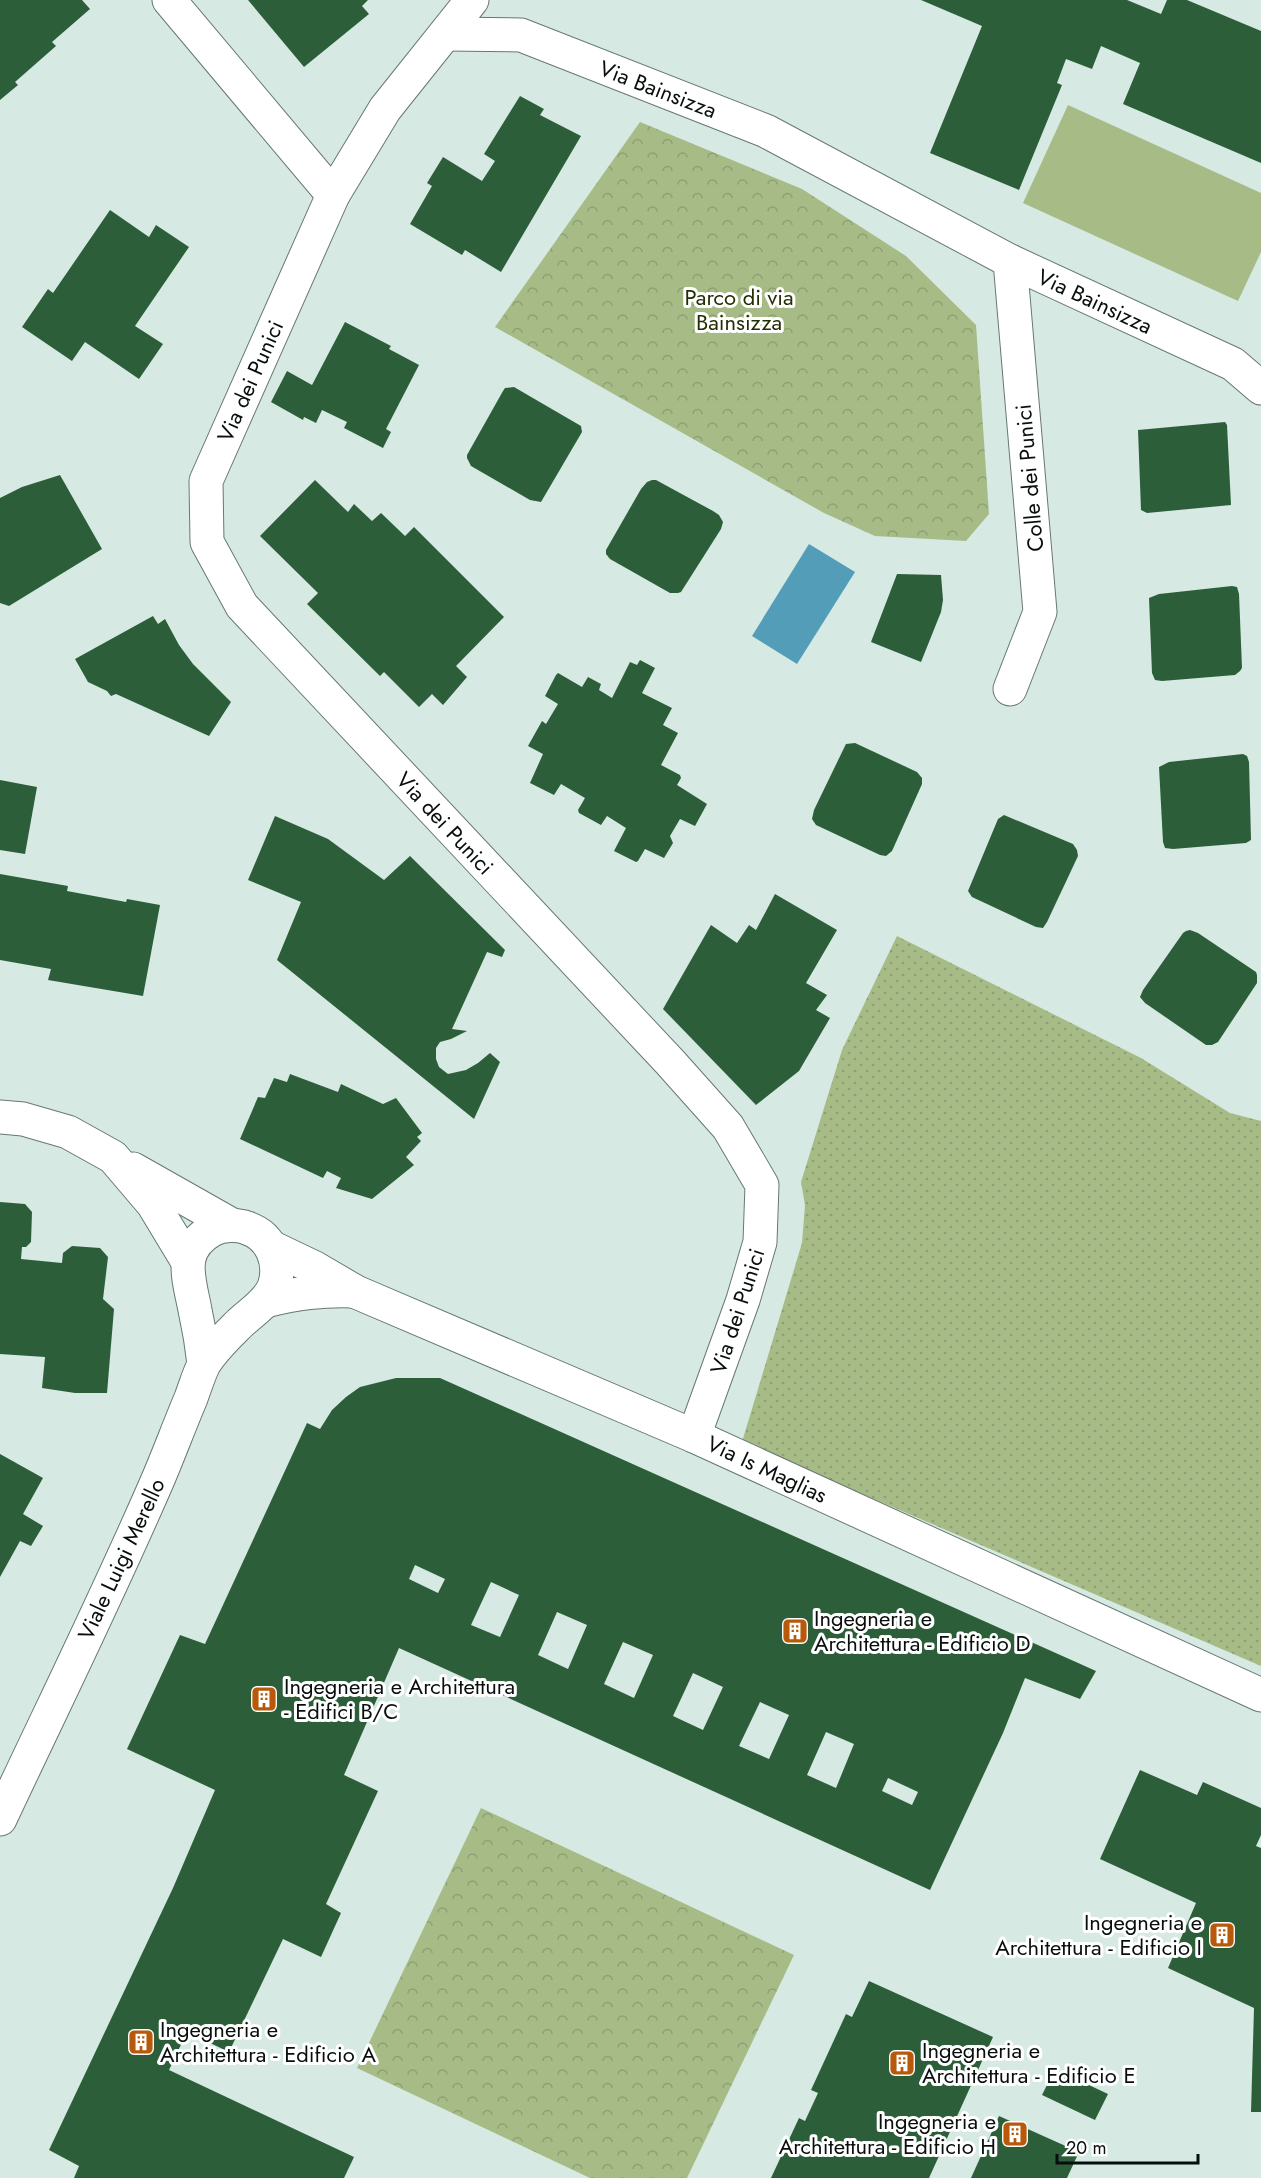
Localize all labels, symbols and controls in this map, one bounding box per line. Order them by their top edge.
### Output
street label: Via Bainsizza [595,52,721,126]
street label: Via Bainsizza [1032,260,1158,342]
park label: Parco di via Bainsizza [684,281,794,338]
street label: Via dei Punici [209,315,291,447]
street label: Colle dei Punici [1007,403,1051,553]
street label: Via dei Punici [389,764,501,882]
street label: Via dei Punici [702,1244,772,1378]
street label: Via Is Maglias [702,1427,833,1511]
street label: Viale Luigi Merello [69,1473,173,1645]
place label: Ingegneria e Architettura - Edificio D [814,1602,1030,1659]
building icon: Ingegneria e Architettura - Edificio D [780,1616,810,1646]
place label: Ingegneria e Architettura - Edifici B/C [284,1670,515,1727]
building icon: Ingegneria e Architettura - Edifici B/C [249,1684,279,1714]
place label: Ingegneria e Architettura - Edificio I [995,1906,1202,1963]
building icon: Ingegneria e Architettura - Edificio I [1207,1920,1237,1950]
place label: Ingegneria e Architettura - Edificio A [160,2013,376,2070]
building icon: Ingegneria e Architettura - Edificio A [126,2027,156,2057]
place label: Ingegneria e Architettura - Edificio E [922,2034,1136,2091]
building icon: Ingegneria e Architettura - Edificio E [887,2048,917,2078]
place label: Ingegneria e Architettura - Edificio H [779,2105,996,2162]
building icon: Ingegneria e Architettura - Edificio H [1000,2119,1030,2149]
scale bar [1057,2127,1198,2165]
text: 20 m [1066,2135,1106,2161]

